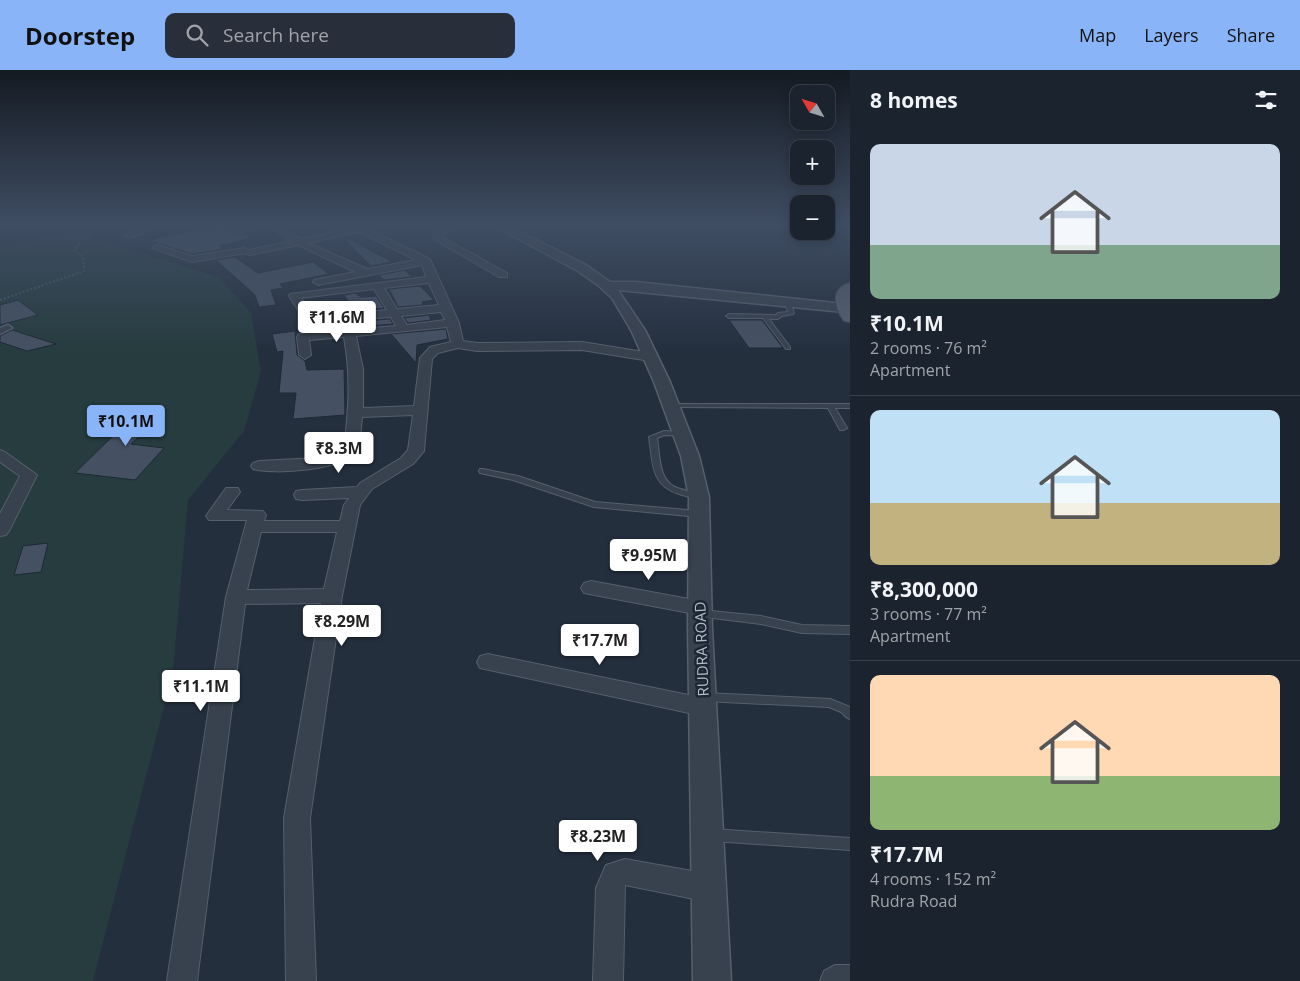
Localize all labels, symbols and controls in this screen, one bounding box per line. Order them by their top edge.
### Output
search box [165,13,515,58]
text: Doorstep [25,19,135,52]
icon: search [183,21,211,49]
text: Search here [223,22,329,48]
text: Map [1079,23,1116,47]
text: Layers [1144,23,1199,47]
text: Share [1227,23,1275,47]
north arrow [790,85,835,130]
map controls [790,85,835,240]
text: 8 homes [870,86,958,114]
icon: filters [1252,86,1280,114]
button: + [790,140,835,185]
icon: home [1030,177,1120,267]
button: − [790,195,835,240]
pin: ₹11.6M [296,300,378,343]
text: ₹11.6M [309,306,365,328]
text: ₹10.1M [870,309,944,337]
text: 2 rooms · 76 m² [870,337,987,359]
text: Apartment [870,359,950,381]
pin: ₹10.1M [85,404,167,447]
text: ₹10.1M [98,410,154,432]
pin: ₹8.3M [304,432,374,474]
text: ₹8.3M [315,437,363,459]
icon: home [1030,442,1120,532]
pin: ₹9.95M [608,538,690,581]
text: ₹9.95M [621,544,677,566]
text: ₹8,300,000 [870,575,978,603]
street label: RUDRA ROAD [689,601,713,697]
text: 3 rooms · 77 m² [870,603,987,625]
pin: ₹8.29M [301,604,383,647]
text: ₹8.29M [314,610,370,632]
pin: ₹17.7M [559,624,641,666]
text: Apartment [870,625,950,647]
text: ₹17.7M [572,629,628,651]
pin: ₹11.1M [160,670,242,712]
text: ₹11.1M [173,675,229,697]
icon: home [1030,707,1120,797]
pin: ₹8.23M [557,820,639,862]
text: ₹8.23M [570,825,626,847]
text: ₹17.7M [870,840,944,868]
text: 4 rooms · 152 m² [870,868,996,890]
text: Rudra Road [870,890,957,912]

